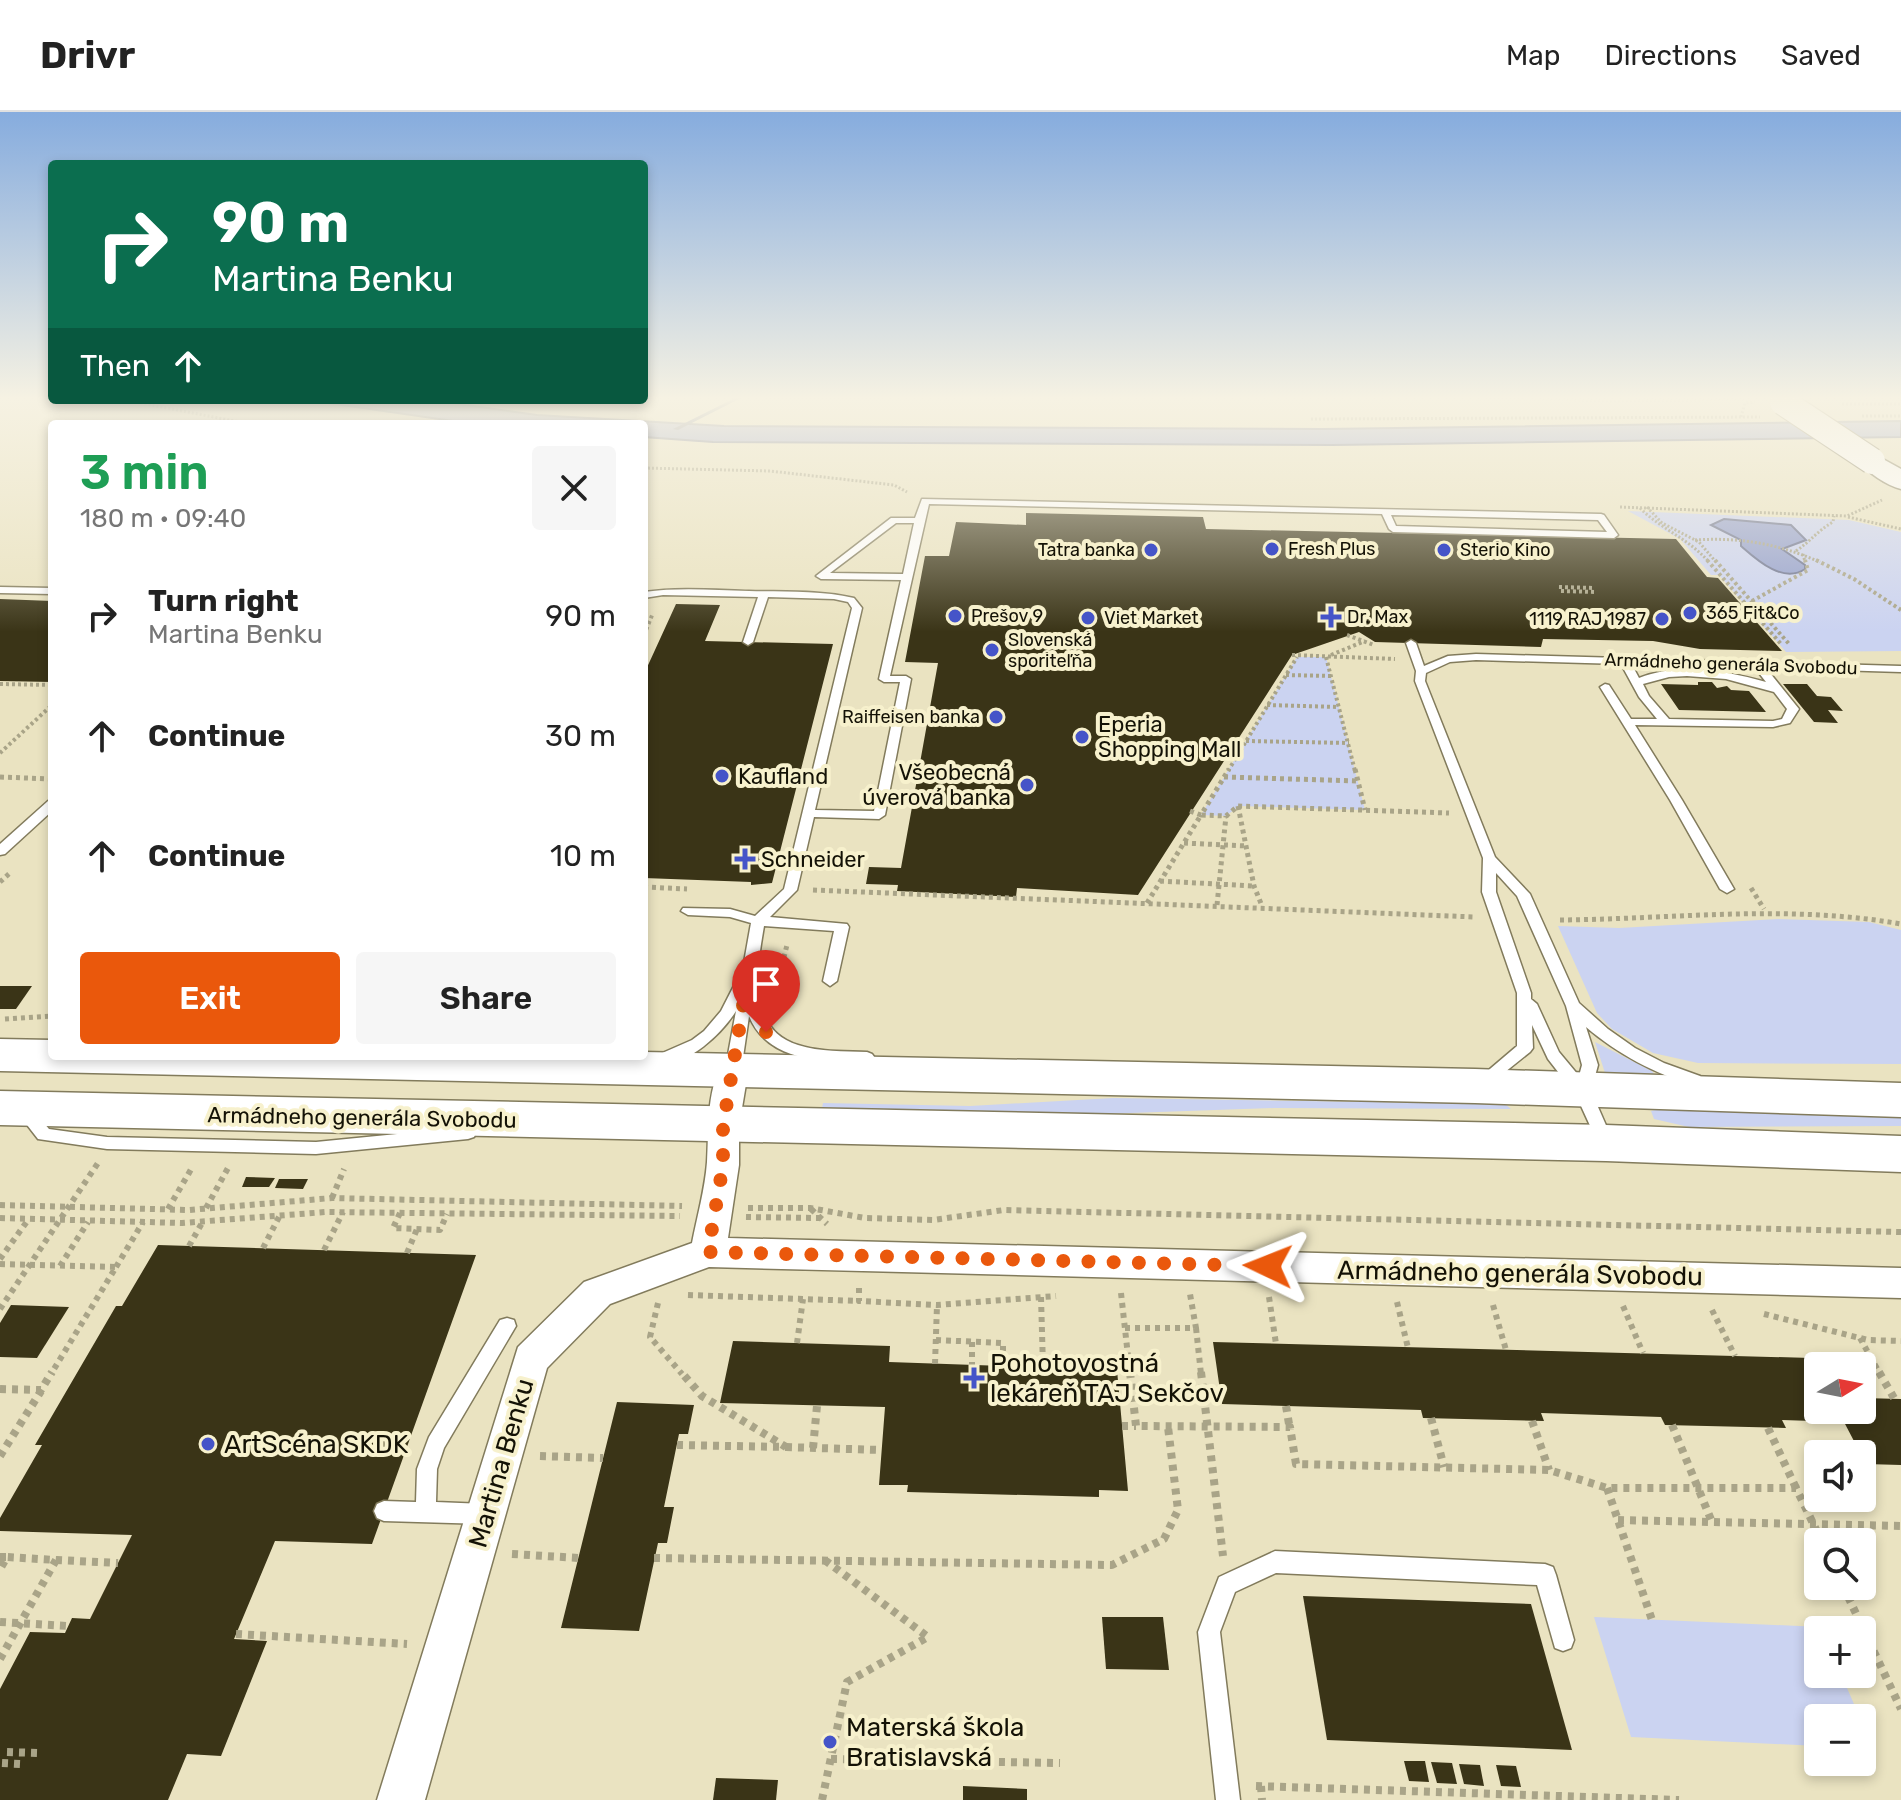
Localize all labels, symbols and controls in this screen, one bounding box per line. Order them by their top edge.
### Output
text: Drivr [40,32,135,78]
text: Map [1506,39,1560,72]
text: Directions [1604,39,1737,72]
text: Saved [1781,39,1861,72]
text: 90 m [212,190,349,256]
icon: right [80,192,184,296]
text: Martina Benku [212,257,454,300]
icon: ahead [166,344,210,388]
text: Then [80,348,150,384]
text: 3 min [80,444,209,501]
button: close [532,446,616,530]
text: 180 m · 09:40 [80,503,246,534]
place label: Fresh Plus [1288,538,1376,560]
place label: Tatra banka [1038,539,1135,561]
place label: Sterio Kino [1460,539,1551,561]
marker: Fresh Plus [1263,540,1281,558]
marker: Tatra banka [1142,541,1160,559]
marker: Sterio Kino [1435,541,1453,559]
text: Turn right [148,583,299,619]
icon: right [80,594,124,638]
text: 90 m [545,598,616,634]
place label: 365 Fit&Co [1706,602,1800,624]
marker: 365 Fit&Co [1681,604,1699,622]
place label: Prešov 9 [971,605,1043,627]
place label: Dr. Max [1347,606,1408,628]
marker: Prešov 9 [946,607,964,625]
place label: Viet Market [1104,607,1199,629]
marker: Dr. Max [1322,608,1340,626]
place label: 1119 RAJ 1987 [1529,608,1646,630]
marker: Viet Market [1079,609,1097,627]
marker: 1119 RAJ 1987 [1653,610,1671,628]
text: Martina Benku [148,619,323,650]
place label: Slovenská sporiteľňa [1008,629,1092,672]
marker: Slovenská sporiteľňa [983,641,1001,659]
street label: Armádneho generála Svobodu [1604,649,1858,679]
place label: Raiffeisen banka [842,706,980,728]
marker: Raiffeisen banka [987,708,1005,726]
place label: Eperia Shopping Mall [1098,711,1241,763]
icon: ahead [80,714,124,758]
text: Continue [148,718,285,754]
text: 30 m [545,718,616,754]
marker: Eperia Shopping Mall [1073,728,1091,746]
place label: Všeobecná úverová banka [862,759,1011,811]
place label: Kaufland [738,763,828,790]
marker: Kaufland [713,767,731,785]
marker: Všeobecná úverová banka [1018,776,1036,794]
icon: ahead [80,834,124,878]
text: Continue [148,838,285,874]
text: 10 m [550,838,616,874]
place label: Schneider [761,846,866,873]
marker: Schneider [736,850,754,868]
pin [732,950,800,1032]
button: Exit [80,952,340,1044]
button: Share [356,952,616,1044]
icon: arrive [744,962,788,1006]
street label: Armádneho generála Svobodu [207,1101,517,1134]
position arrow [1226,1224,1310,1308]
street label: Armádneho generála Svobodu [1337,1255,1703,1292]
place label: Pohotovostná lekáreň TAJ Sekčov [990,1348,1224,1409]
north arrow [1804,1352,1876,1424]
map controls [1804,1352,1876,1776]
marker: Pohotovostná lekáreň TAJ Sekčov [965,1369,983,1387]
street label: Martina Benku [463,1375,540,1551]
place label: ArtScéna SKDK [224,1429,409,1460]
marker: ArtScéna SKDK [199,1435,217,1453]
button: sound [1804,1440,1876,1512]
button: search [1804,1528,1876,1600]
button: + [1804,1616,1876,1688]
button: − [1804,1704,1876,1776]
place label: Materská škola Bratislavská [846,1712,1024,1773]
marker: Materská škola Bratislavská [821,1733,839,1751]

